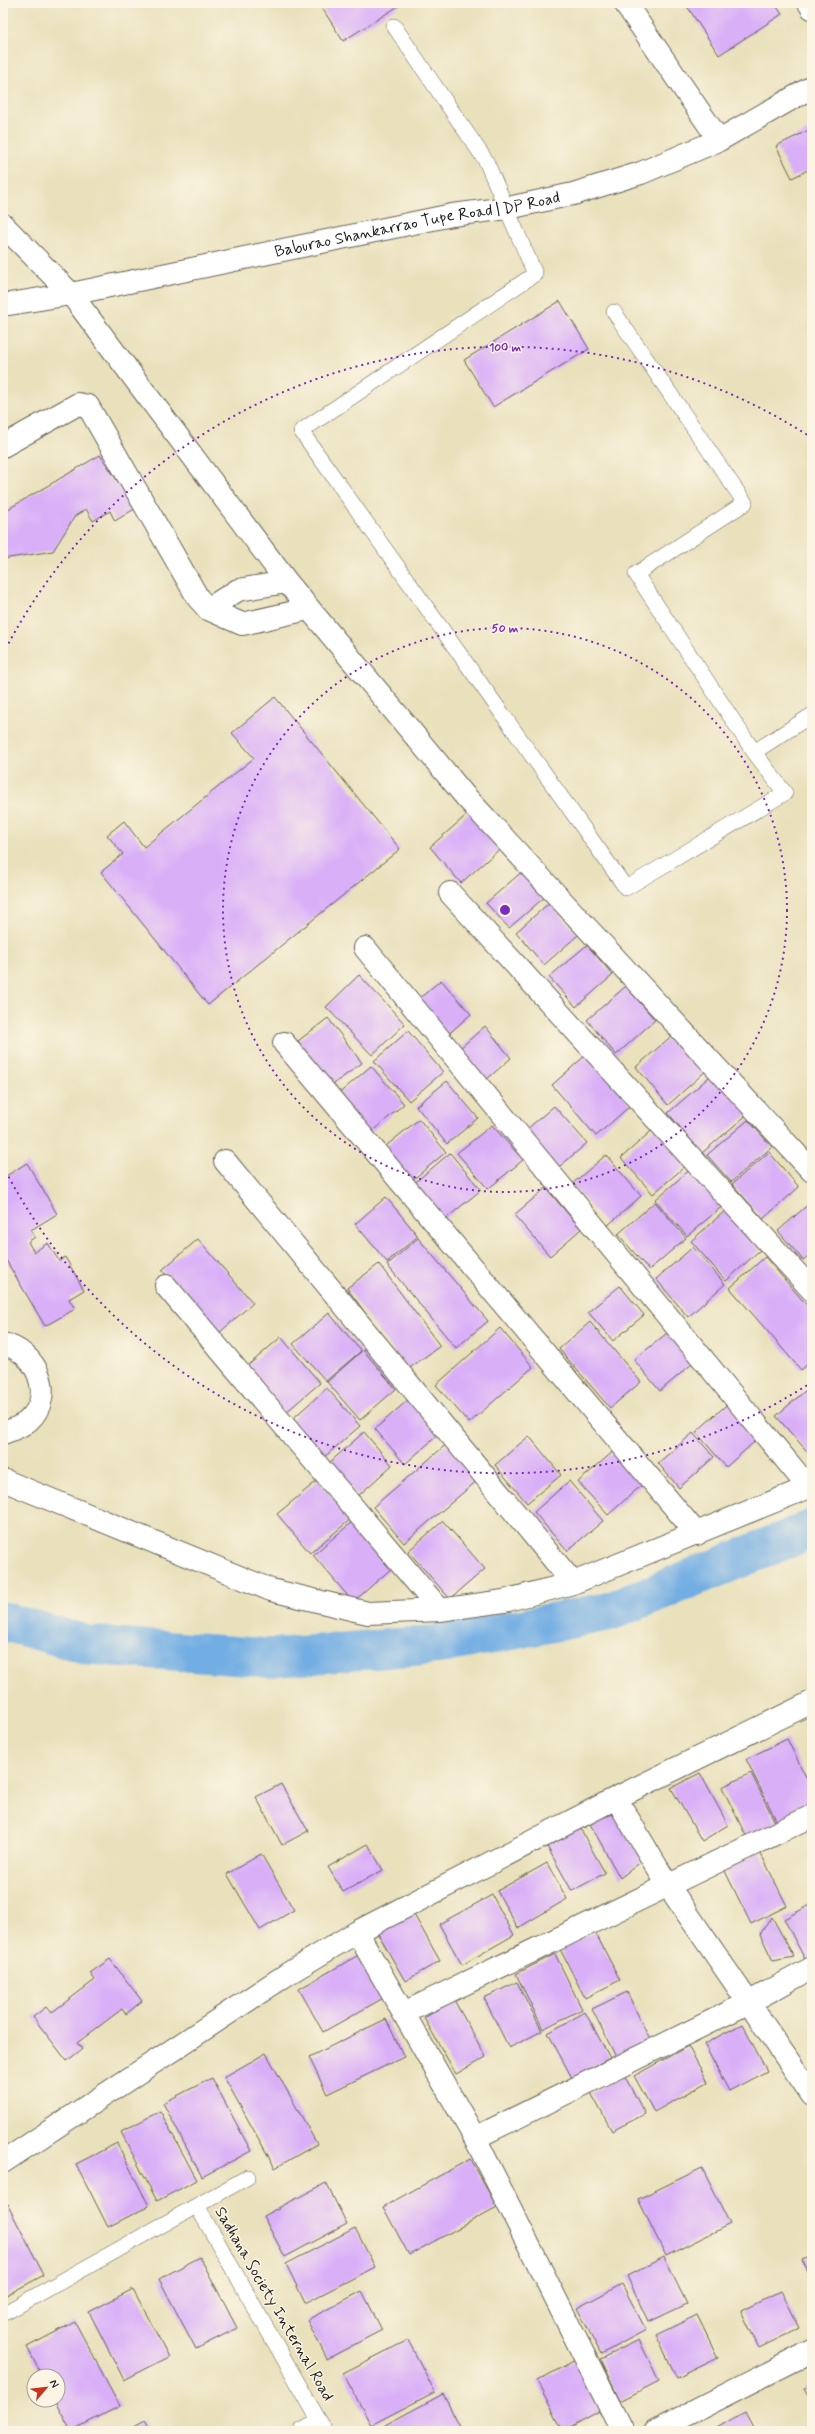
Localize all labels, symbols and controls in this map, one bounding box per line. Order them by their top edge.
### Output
street label: Baburao Shankarrao Tupe Road | DP Road [273,187,562,262]
text: 100 m [489,340,522,356]
text: 50 m [492,621,519,637]
centre of rings [498,903,512,917]
street label: Sadhana Society Internal Road [210,2203,338,2405]
north arrow [26,2368,66,2408]
text: N [46,2377,62,2390]

